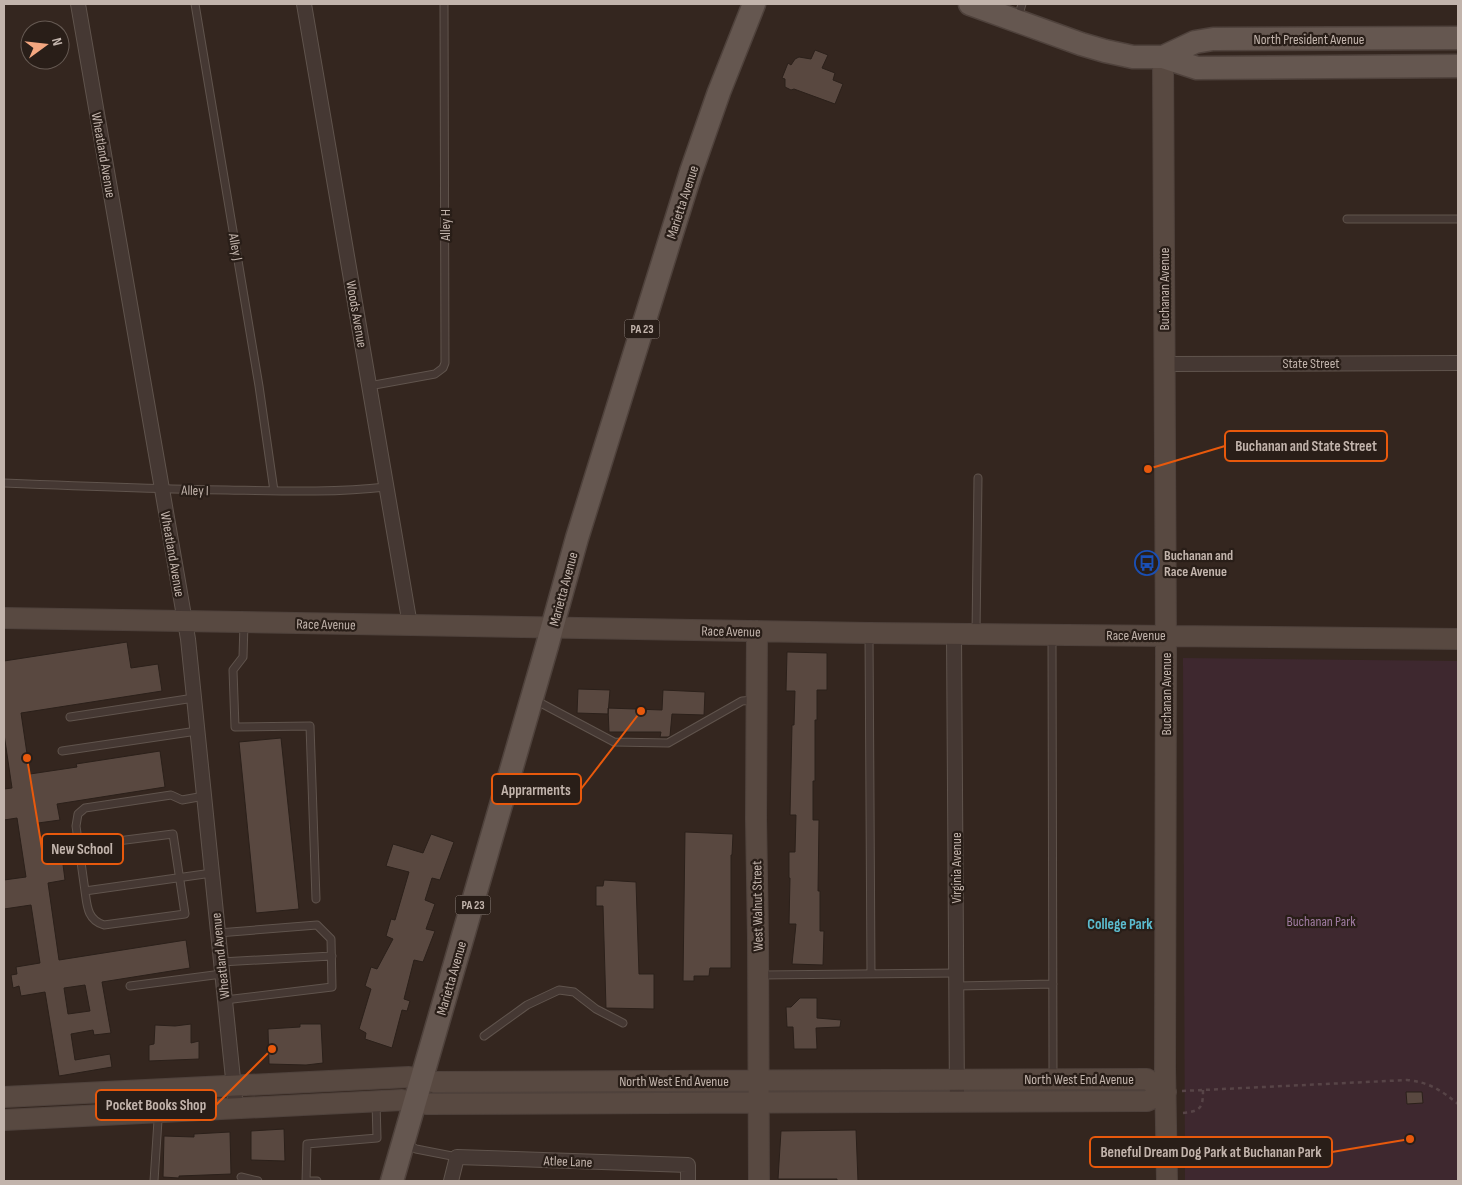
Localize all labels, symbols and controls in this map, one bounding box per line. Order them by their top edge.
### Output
north arrow [20,20,70,70]
street label: North President Avenue [1254,31,1364,48]
text: N [48,36,66,48]
street label: Wheatland Avenue [88,111,119,199]
street label: Marietta Avenue [663,163,702,241]
street label: Alley H [437,209,454,242]
street label: Alley J [225,231,246,262]
street label: Buchanan Avenue [1156,248,1173,330]
street label: Woods Avenue [342,279,371,349]
road number: PA 23 [624,320,660,338]
street label: State Street [1282,355,1340,372]
callout: Buchanan and State Street [1225,431,1387,461]
text: Buchanan and State Street [1235,437,1377,456]
street label: Alley I [180,482,209,499]
street label: Wheatland Avenue [157,510,188,598]
place label: Buchanan and Race Avenue [1164,547,1233,580]
street label: Marietta Avenue [545,550,582,628]
bus stop icon: Buchanan and Race Avenue [1134,550,1160,576]
street label: Race Avenue [296,615,356,634]
street label: Race Avenue [701,622,761,641]
street label: Race Avenue [1106,627,1166,644]
street label: Buchanan Avenue [1158,653,1175,735]
callout: Apprarments [492,774,581,804]
text: Apprarments [500,781,571,800]
street label: Virginia Avenue [948,832,965,904]
callout: New School [42,834,123,864]
text: New School [51,840,113,859]
street label: West Walnut Street [748,861,767,951]
road number: PA 23 [456,896,490,914]
street label: Wheatland Avenue [208,912,233,1000]
park label: Buchanan Park [1286,913,1356,930]
district label: College Park [1087,915,1153,934]
street label: Marietta Avenue [433,939,470,1017]
street label: North West End Avenue [1024,1071,1134,1088]
street label: North West End Avenue [619,1073,729,1090]
callout: Pocket Books Shop [96,1090,216,1120]
text: Pocket Books Shop [106,1096,206,1115]
callout: Beneful Dream Dog Park at Buchanan Park [1090,1137,1332,1167]
text: Beneful Dream Dog Park at Buchanan Park [1100,1143,1322,1162]
street label: Atlee Lane [542,1152,593,1171]

